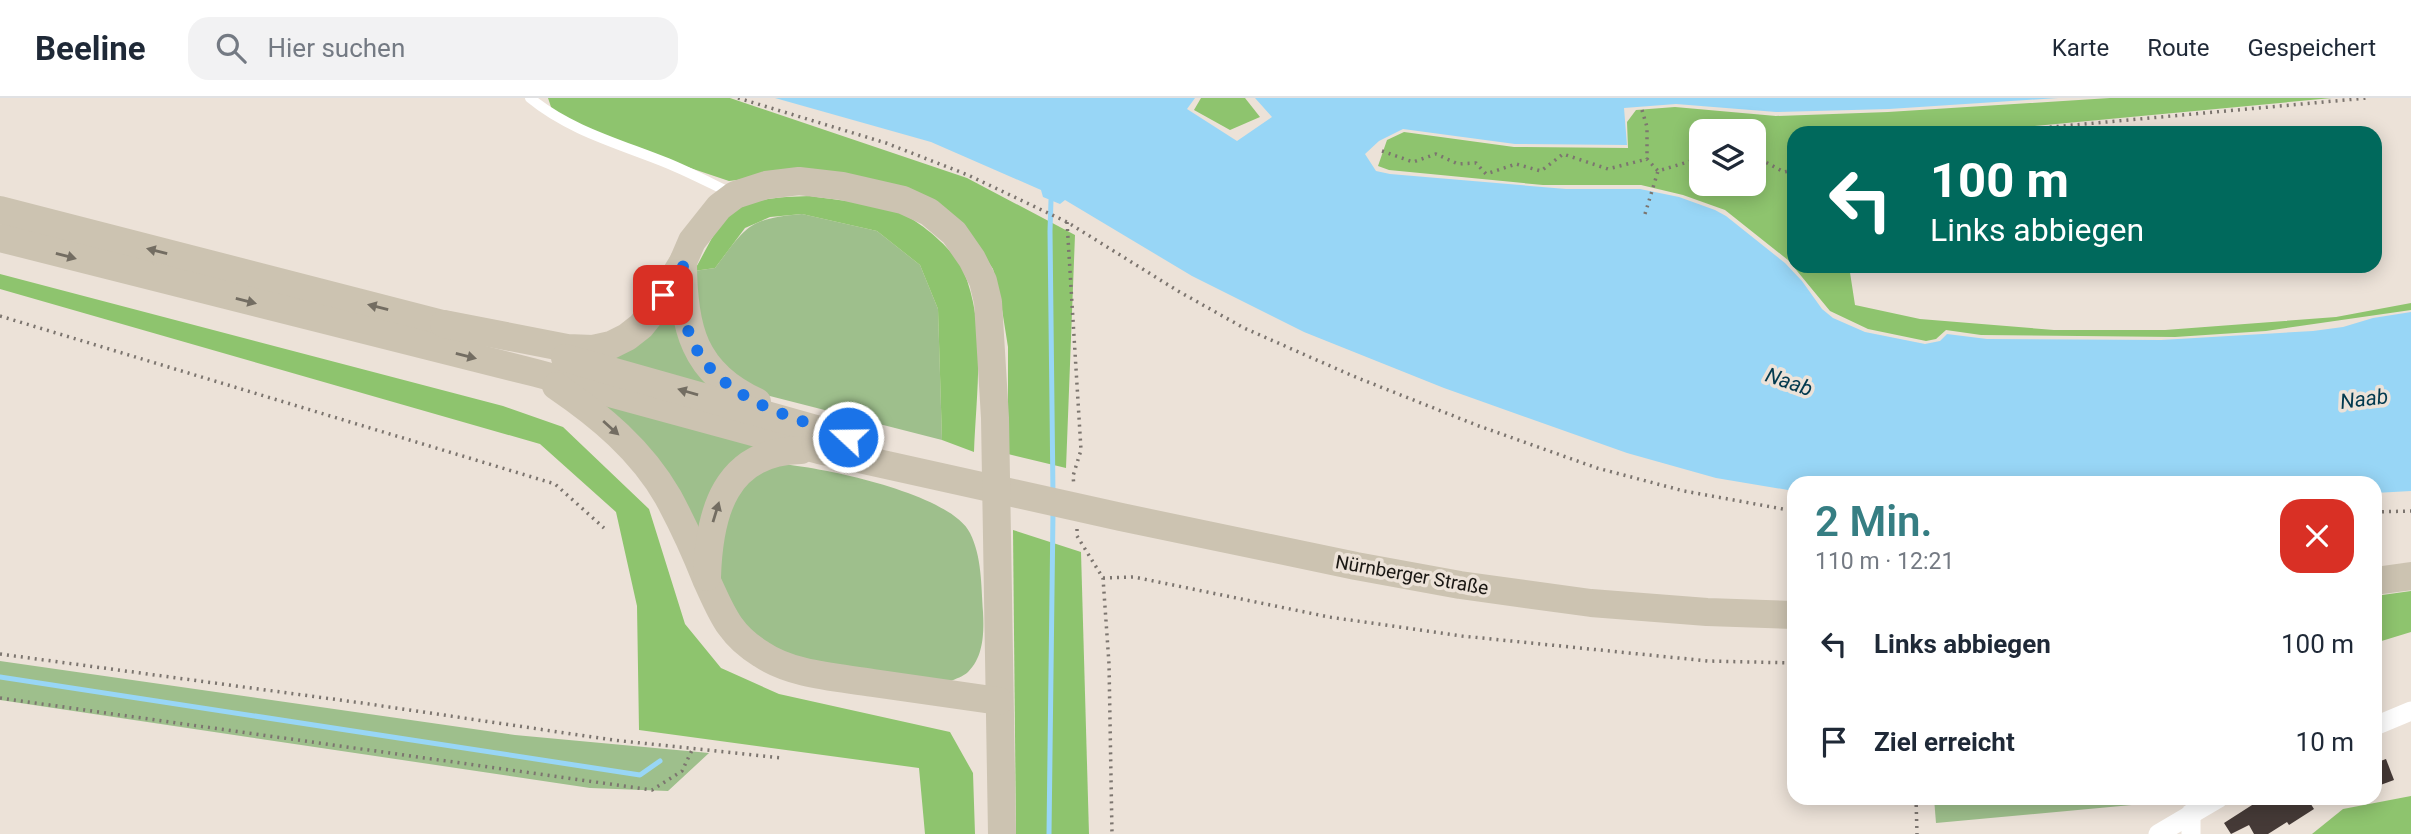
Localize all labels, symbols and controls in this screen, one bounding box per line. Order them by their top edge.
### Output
search box [188,17,678,80]
text: Beeline [35,29,146,68]
icon: search [212,29,250,67]
text: Hier suchen [268,33,405,63]
text: Karte [2052,34,2109,62]
text: Route [2147,34,2209,62]
text: Gespeichert [2247,34,2376,62]
map controls [1689,119,1766,196]
button: layers [1689,119,1766,196]
text: 100 m [1930,152,2069,209]
icon: left [1815,154,1906,245]
text: Links abbiegen [1930,211,2144,249]
one-way arrow [146,245,168,256]
one-way arrow [55,251,77,262]
pin [633,265,693,325]
icon: arrive [644,276,682,314]
one-way arrow [235,296,257,307]
one-way arrow [367,301,389,312]
one-way arrow [456,351,478,362]
water label: Naab [1762,363,1816,401]
water label: Naab [2339,384,2389,414]
one-way arrow [677,387,698,397]
position arrow [811,400,885,474]
one-way arrow [602,420,620,436]
text: 2 Min. [1815,497,1933,546]
button: close [2280,499,2354,573]
one-way arrow [711,501,721,522]
text: 110 m · 12:21 [1815,548,1954,575]
street label: Nürnberger Straße [1334,550,1490,600]
icon: left [1815,625,1853,663]
text: Links abbiegen [1874,629,2051,659]
text: 100 m [2281,629,2354,659]
icon: arrive [1815,723,1853,761]
text: Ziel erreicht [1874,727,2015,757]
text: 10 m [2296,727,2354,757]

